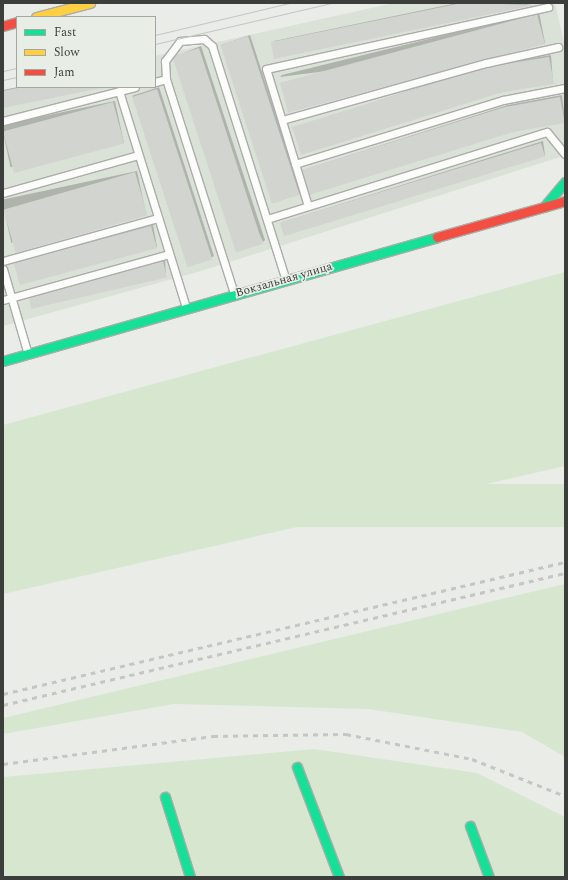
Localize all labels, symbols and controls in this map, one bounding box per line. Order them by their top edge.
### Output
legend [16,16,156,88]
text: Fast [54,23,76,42]
text: Slow [54,43,79,62]
text: Jam [54,63,75,82]
street label: Вокзальная улица [234,259,334,301]

